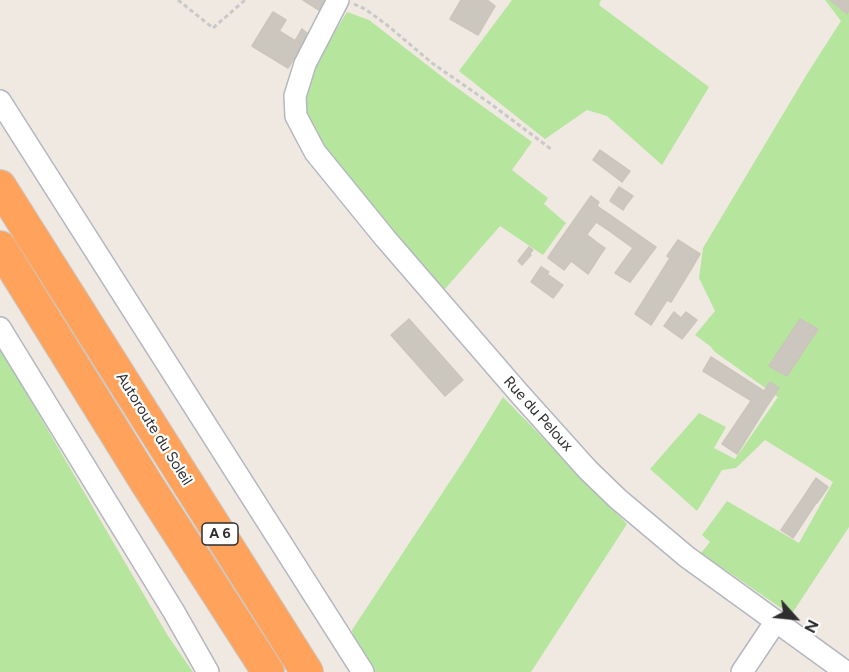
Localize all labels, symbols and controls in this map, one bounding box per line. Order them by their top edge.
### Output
street label: Autoroute du Soleil [112,369,196,489]
street label: Rue du Peloux [500,373,576,455]
road number: A 6 [202,523,238,545]
north arrow [765,588,825,648]
text: N [800,617,823,636]

